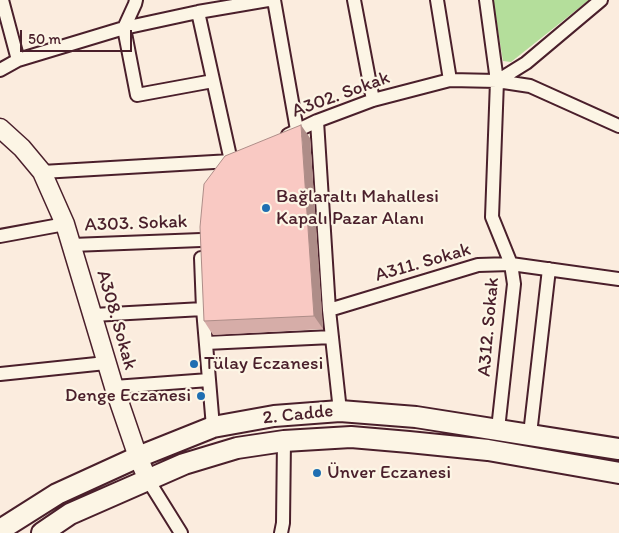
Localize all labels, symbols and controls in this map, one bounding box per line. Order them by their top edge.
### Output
scale bar [22,20,135,52]
text: 50 m [28,30,61,48]
street label: A302. Sokak [289,67,393,123]
place label: Bağlaraltı Mahallesi Kapalı Pazar Alanı [276,186,439,230]
marker: Bağlaraltı Mahallesi Kapalı Pazar Alanı [260,202,272,214]
street label: A303. Sokak [84,211,188,237]
street label: A311. Sokak [373,238,473,288]
street label: A308. Sokak [91,267,141,373]
street label: A312. Sokak [473,276,505,378]
place label: Tülay Eczanesi [204,353,323,375]
marker: Tülay Eczanesi [188,358,200,370]
place label: Denge Eczanesi [65,385,191,407]
marker: Denge Eczanesi [195,390,207,402]
street label: 2. Cadde [262,400,334,430]
place label: Ünver Eczanesi [327,462,451,484]
marker: Ünver Eczanesi [311,467,323,479]

